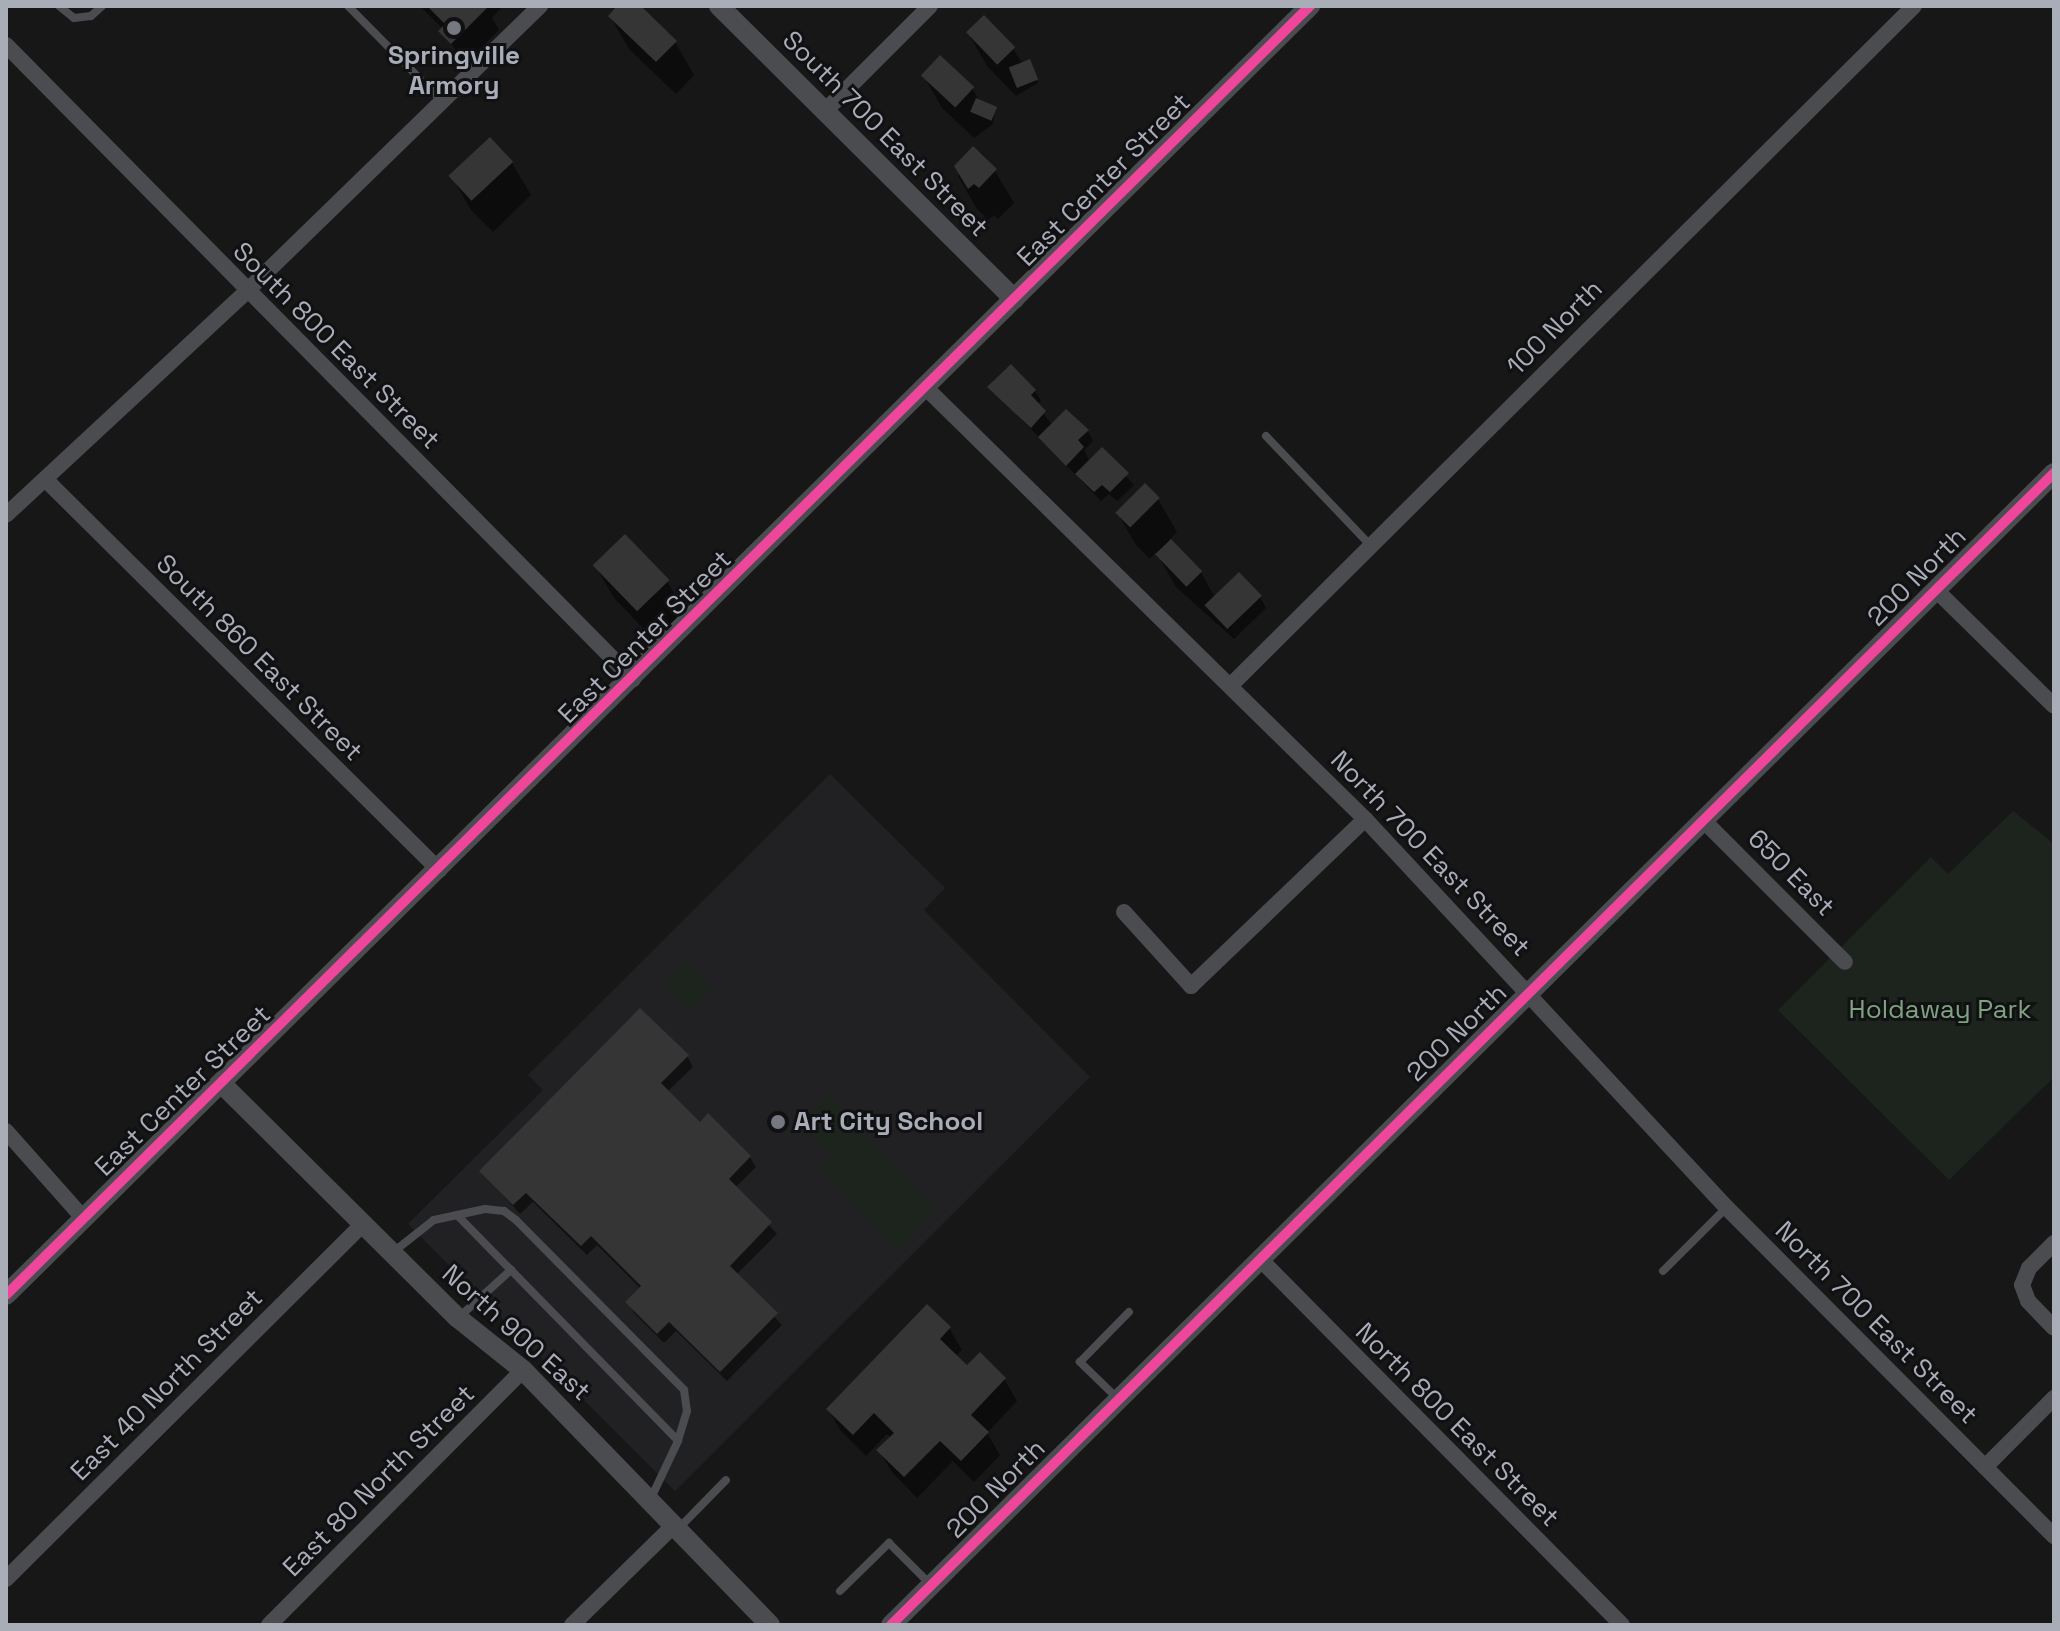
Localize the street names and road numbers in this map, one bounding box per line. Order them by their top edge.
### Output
street label: South 700 East Street [776,25,994,243]
street label: East Center Street [1011,87,1197,273]
street label: South 800 East Street [226,236,446,456]
street label: 100 North [1501,274,1609,382]
street label: 200 North [1861,521,1973,633]
street label: East Center Street [552,544,738,730]
street label: South 860 East Street [149,548,369,768]
street label: North 700 East Street [1324,745,1536,963]
street label: 650 East [1741,823,1841,923]
street label: 200 North [1401,978,1513,1088]
street label: East Center Street [89,999,277,1183]
street label: North 700 East Street [1768,1215,1984,1431]
street label: North 900 East [436,1258,596,1408]
street label: East 40 North Street [65,1283,269,1487]
street label: North 800 East Street [1349,1317,1565,1533]
street label: East 80 North Street [277,1379,481,1583]
street label: 200 North [940,1433,1052,1545]

